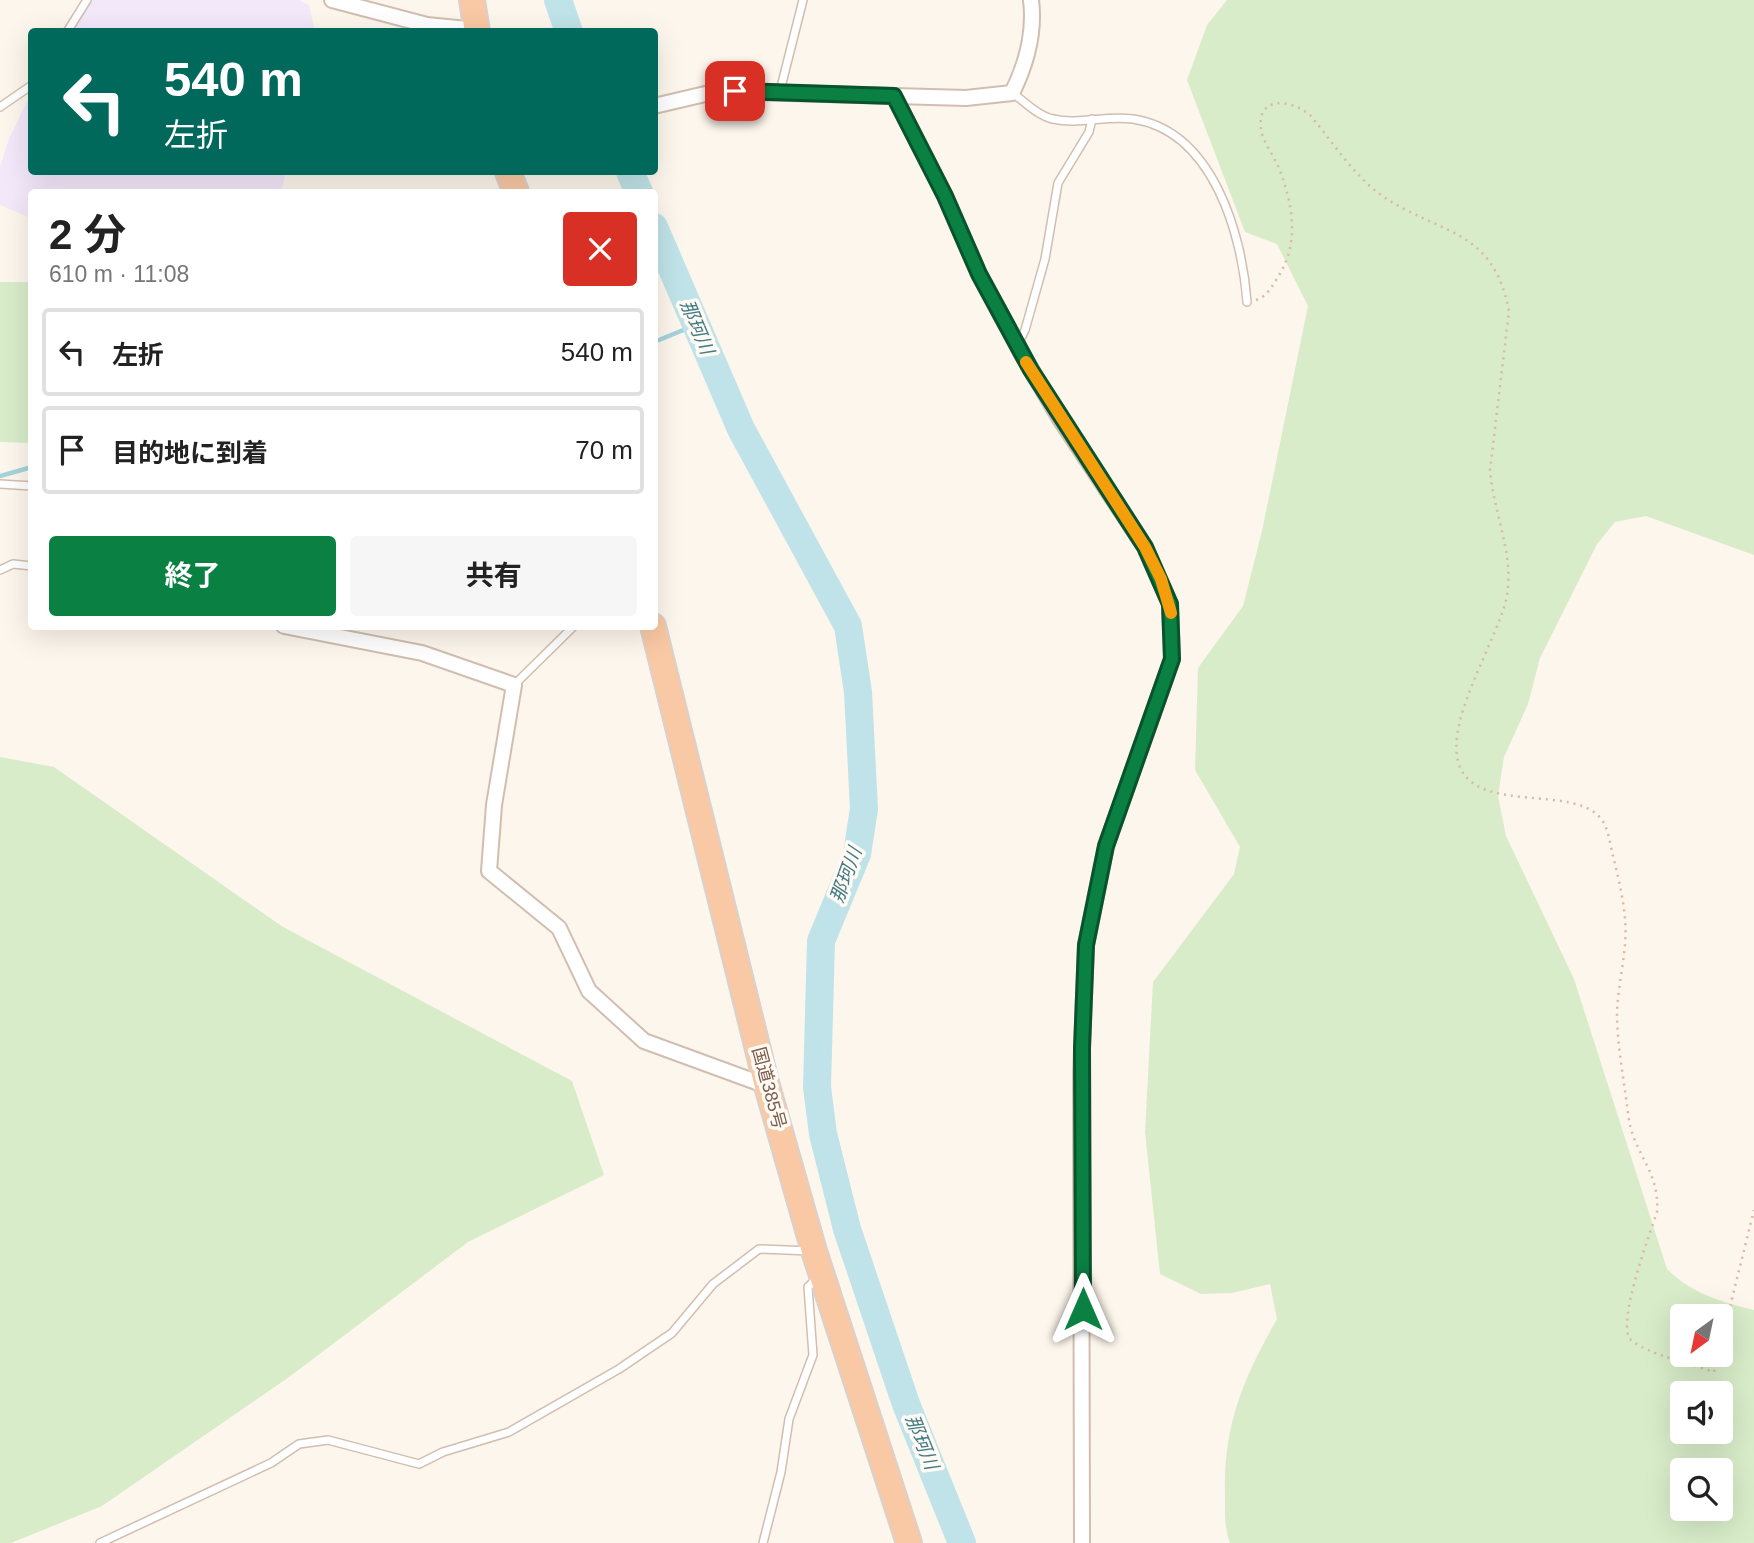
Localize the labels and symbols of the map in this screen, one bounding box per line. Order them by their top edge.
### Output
pin [705,61,765,121]
water label: 那珂川 [676,297,719,359]
water label: 那珂川 [826,843,866,905]
street label: 国道385号 [748,1045,790,1131]
position arrow [1046,1272,1120,1346]
north arrow [1670,1304,1732,1367]
water label: 那珂川 [902,1412,943,1474]

